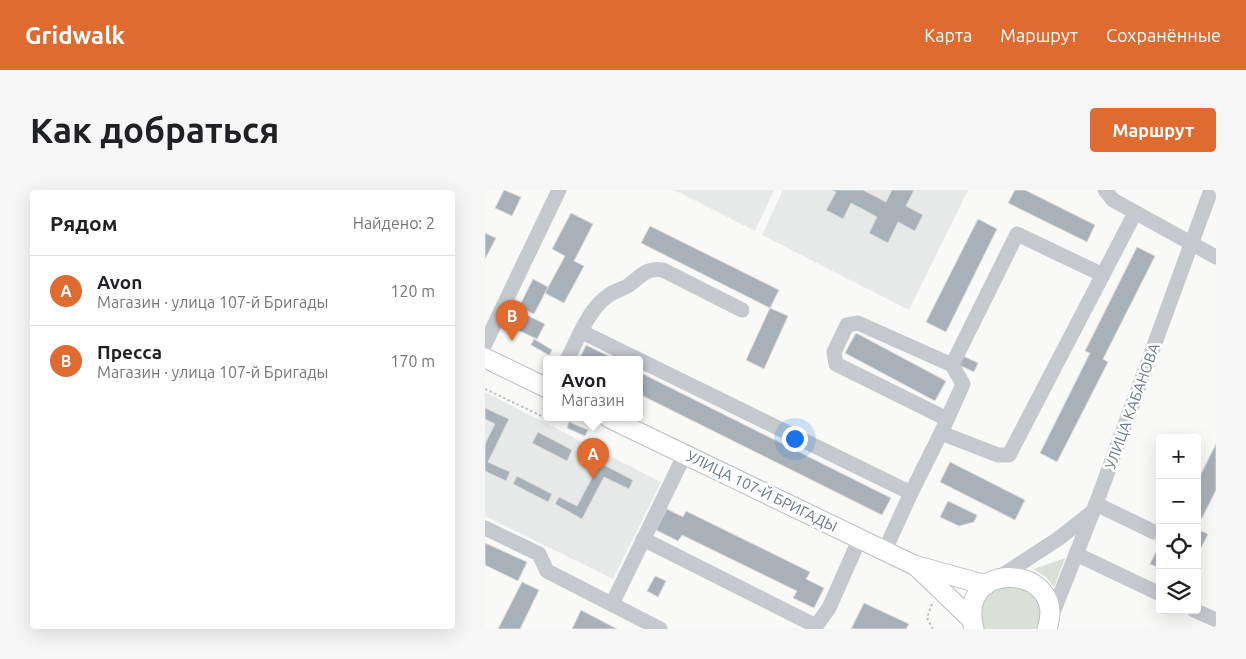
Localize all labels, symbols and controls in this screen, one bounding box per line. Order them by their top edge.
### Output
text: Gridwalk [25,22,125,49]
text: Карта [924,25,972,45]
text: Маршрут [1000,25,1078,45]
text: Сохранённые [1106,25,1221,45]
button: Маршрут [1090,108,1216,152]
text: Как добраться [30,110,279,150]
text: Рядом [50,211,118,235]
text: Найдено: 2 [353,214,435,232]
text: Avon [97,271,142,293]
text: A [60,282,72,300]
text: 120 m [390,282,435,300]
text: Магазин · улица 107-й Бригады [97,293,329,311]
pin: B [496,300,528,341]
text: Пресса [97,341,162,363]
street label: УЛИЦА КАБАНОВА [1101,341,1163,471]
text: B [61,352,71,370]
text: 170 m [390,352,435,370]
popup [543,356,643,421]
text: Магазин · улица 107-й Бригады [97,363,329,381]
text: Avon [561,369,607,391]
text: Магазин [561,391,625,409]
your location [782,426,808,452]
map controls [1156,434,1201,614]
button: + [1156,434,1201,479]
pin: A [577,438,609,479]
street label: УЛИЦА 107-Й БРИГАДЫ [684,447,840,535]
button: − [1156,479,1201,524]
button: locate [1156,524,1201,569]
button: layers [1156,569,1201,614]

